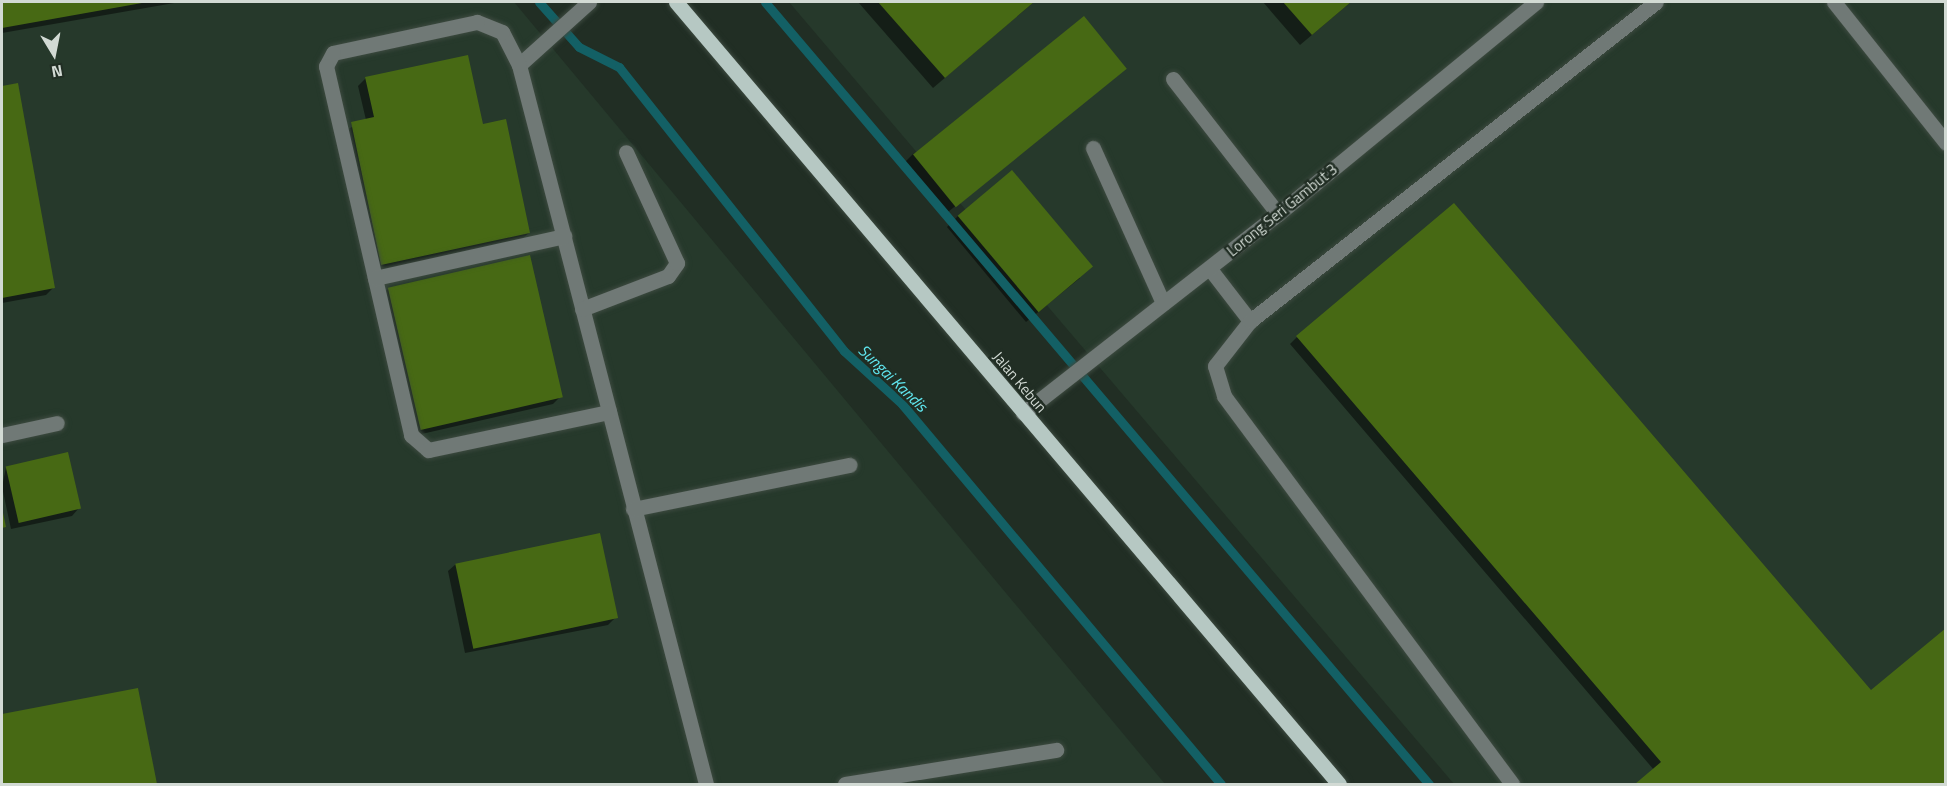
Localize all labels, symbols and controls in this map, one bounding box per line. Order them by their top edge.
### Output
north arrow [24,24,84,84]
text: N [50,59,65,85]
street label: Lorong Seri Gambut 3 [1223,160,1341,260]
water label: Sungai Kandis [855,340,931,416]
street label: Jalan Kebun [989,348,1051,416]

